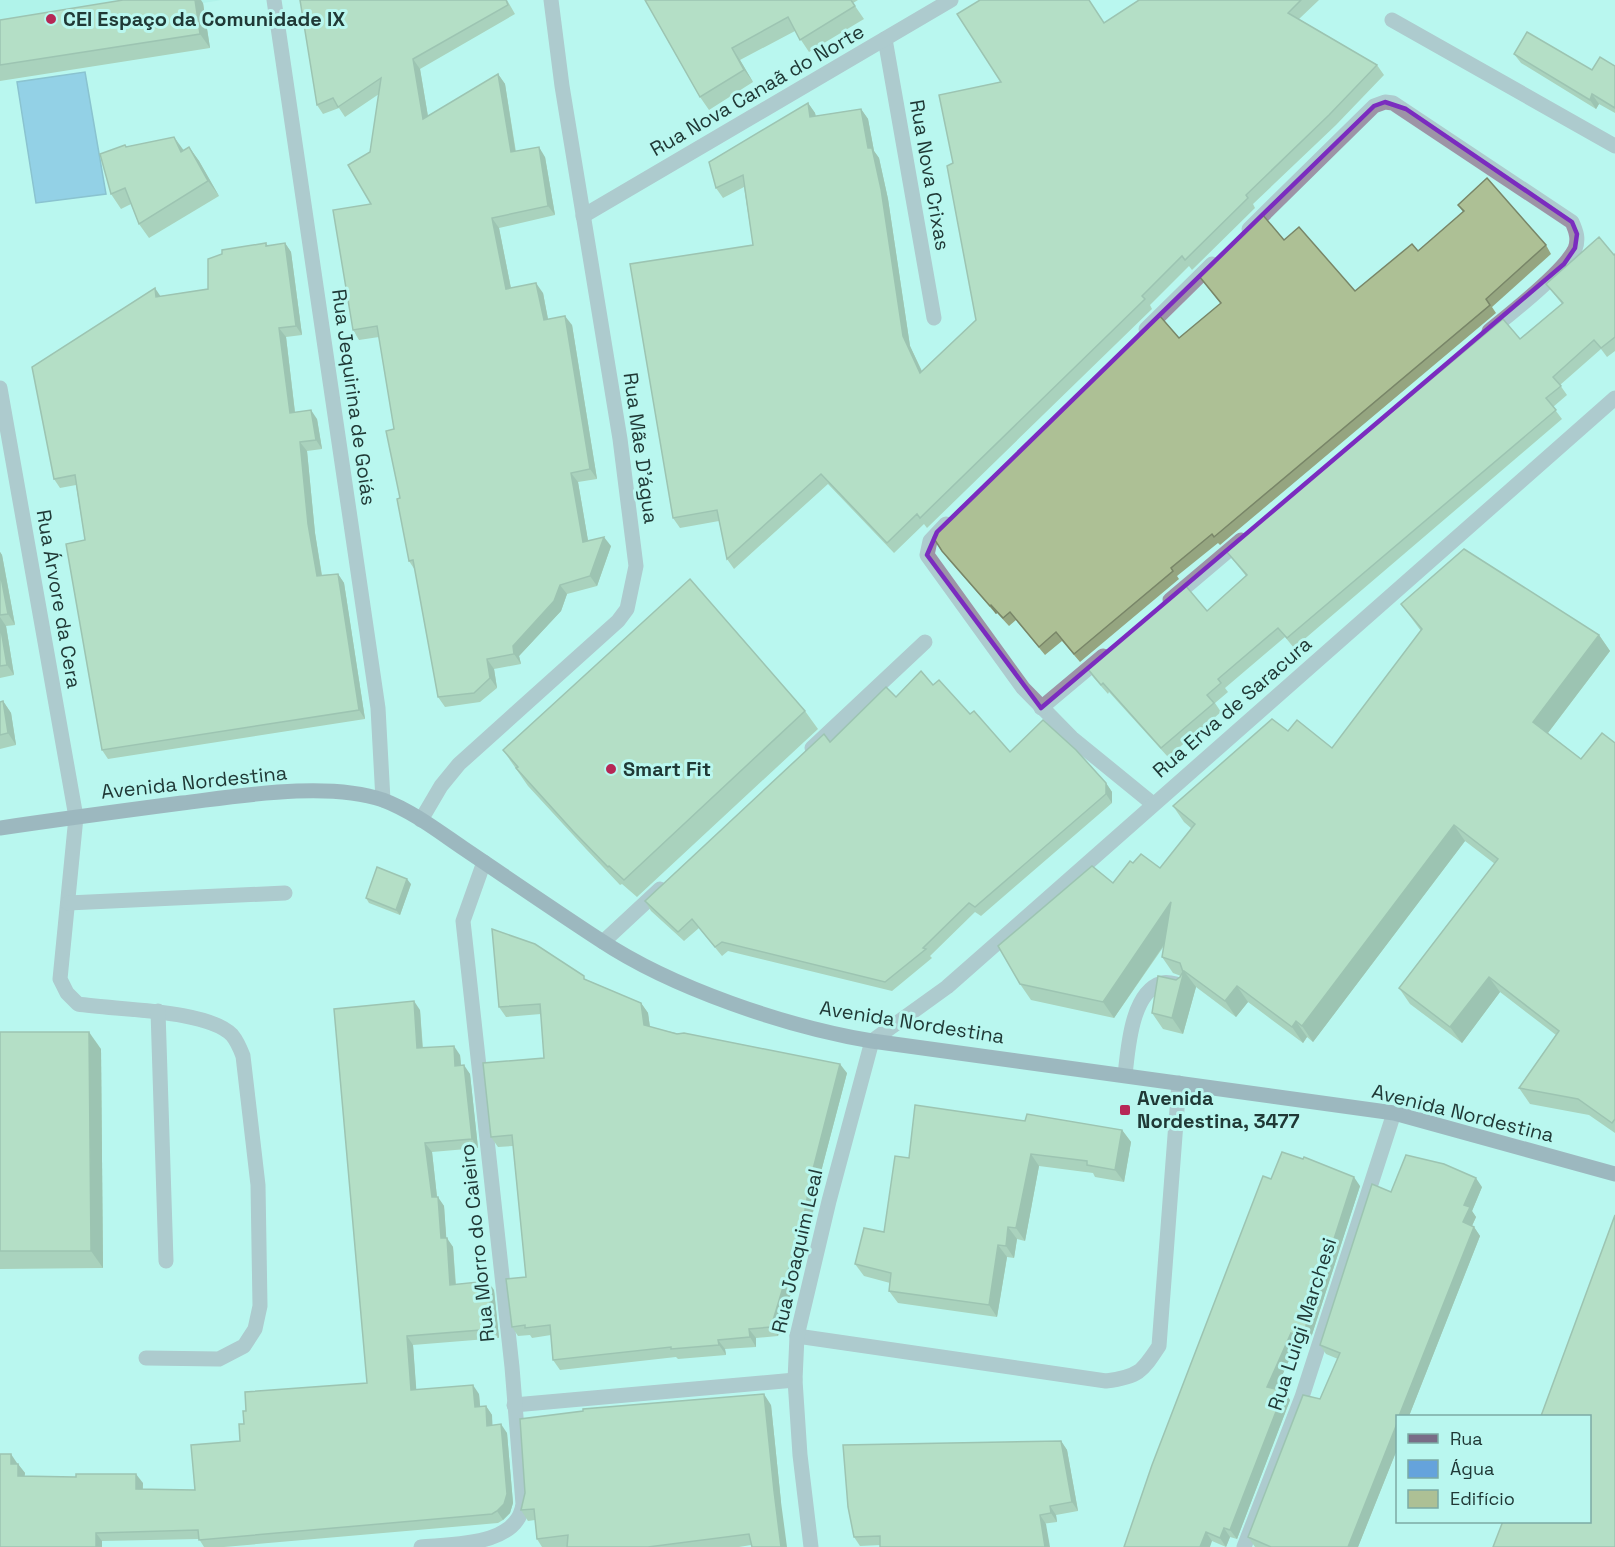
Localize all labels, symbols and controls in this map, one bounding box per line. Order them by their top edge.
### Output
place label: CEI Espaço da Comunidade IX [63,6,345,32]
marker: CEI Espaço da Comunidade IX [44,12,58,26]
street label: Rua Nova Canaã do Norte [645,18,869,162]
street label: Rua Nova Crixas [904,98,956,252]
street label: Rua Jequirina de Goiás [326,287,382,507]
street label: Rua Mãe D'água [618,371,664,525]
street label: Rua Árvore da Cera [30,508,88,690]
street label: Rua Erva de Saracura [1147,631,1317,783]
place label: Smart Fit [623,756,711,782]
street label: Avenida Nordestina [100,759,288,805]
marker: Smart Fit [604,762,618,776]
street label: Avenida Nordestina [818,995,1006,1049]
street label: Avenida Nordestina [1369,1078,1557,1148]
place label: Avenida Nordestina, 3477 [1137,1085,1300,1134]
marker: Avenida Nordestina, 3477 [1118,1103,1132,1117]
street label: Rua Morro do Caieiro [454,1143,500,1343]
street label: Rua Joaquim Leal [765,1166,829,1336]
street label: Rua Luigi Marchesi [1262,1234,1342,1414]
legend [1396,1415,1591,1523]
text: Rua [1450,1427,1483,1450]
text: Água [1450,1457,1494,1480]
text: Edifício [1450,1487,1515,1510]

